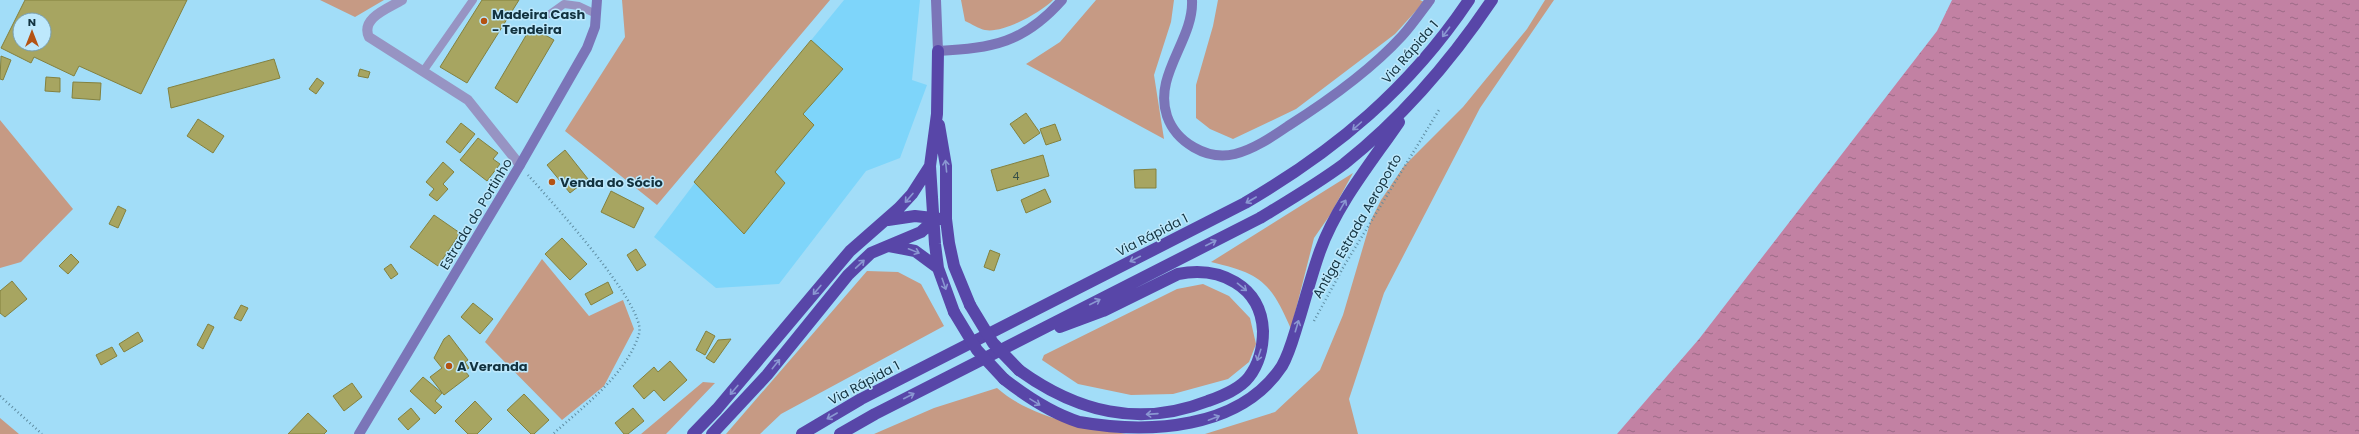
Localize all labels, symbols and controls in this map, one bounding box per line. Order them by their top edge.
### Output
place label: Madeira Cash - Tendeira [492,5,586,39]
north arrow [12,12,52,52]
text: N [28,14,36,30]
marker: Madeira Cash - Tendeira [479,16,489,26]
street label: Via Rápida 1 [1377,16,1443,88]
one-way arrow [1442,26,1450,37]
one-way arrow [1353,121,1363,130]
street label: Antiga Estrada Aeroporto [1308,150,1406,302]
street label: Estrada do Portinho [435,155,517,273]
one-way arrow [942,160,950,173]
house number: 4 [1013,168,1020,184]
place label: Venda do Sócio [560,173,663,192]
marker: Venda do Sócio [547,177,557,187]
one-way arrow [904,193,913,203]
one-way arrow [1245,196,1257,204]
one-way arrow [1340,199,1348,211]
street label: Via Rápida 1 [1113,209,1191,261]
one-way arrow [1205,239,1217,246]
one-way arrow [907,247,919,255]
one-way arrow [1129,256,1141,264]
one-way arrow [854,260,865,269]
one-way arrow [941,278,949,290]
one-way arrow [1237,282,1248,291]
one-way arrow [813,285,822,295]
one-way arrow [1089,298,1101,305]
one-way arrow [1294,319,1301,332]
one-way arrow [1255,348,1263,360]
street label: Via Rápida 1 [825,356,903,410]
place label: A Veranda [457,357,528,376]
one-way arrow [772,359,781,369]
marker: A Veranda [444,361,454,371]
one-way arrow [730,384,738,395]
one-way arrow [903,392,915,399]
one-way arrow [1029,398,1041,406]
one-way arrow [1146,410,1159,417]
one-way arrow [826,413,838,421]
one-way arrow [1208,413,1220,421]

